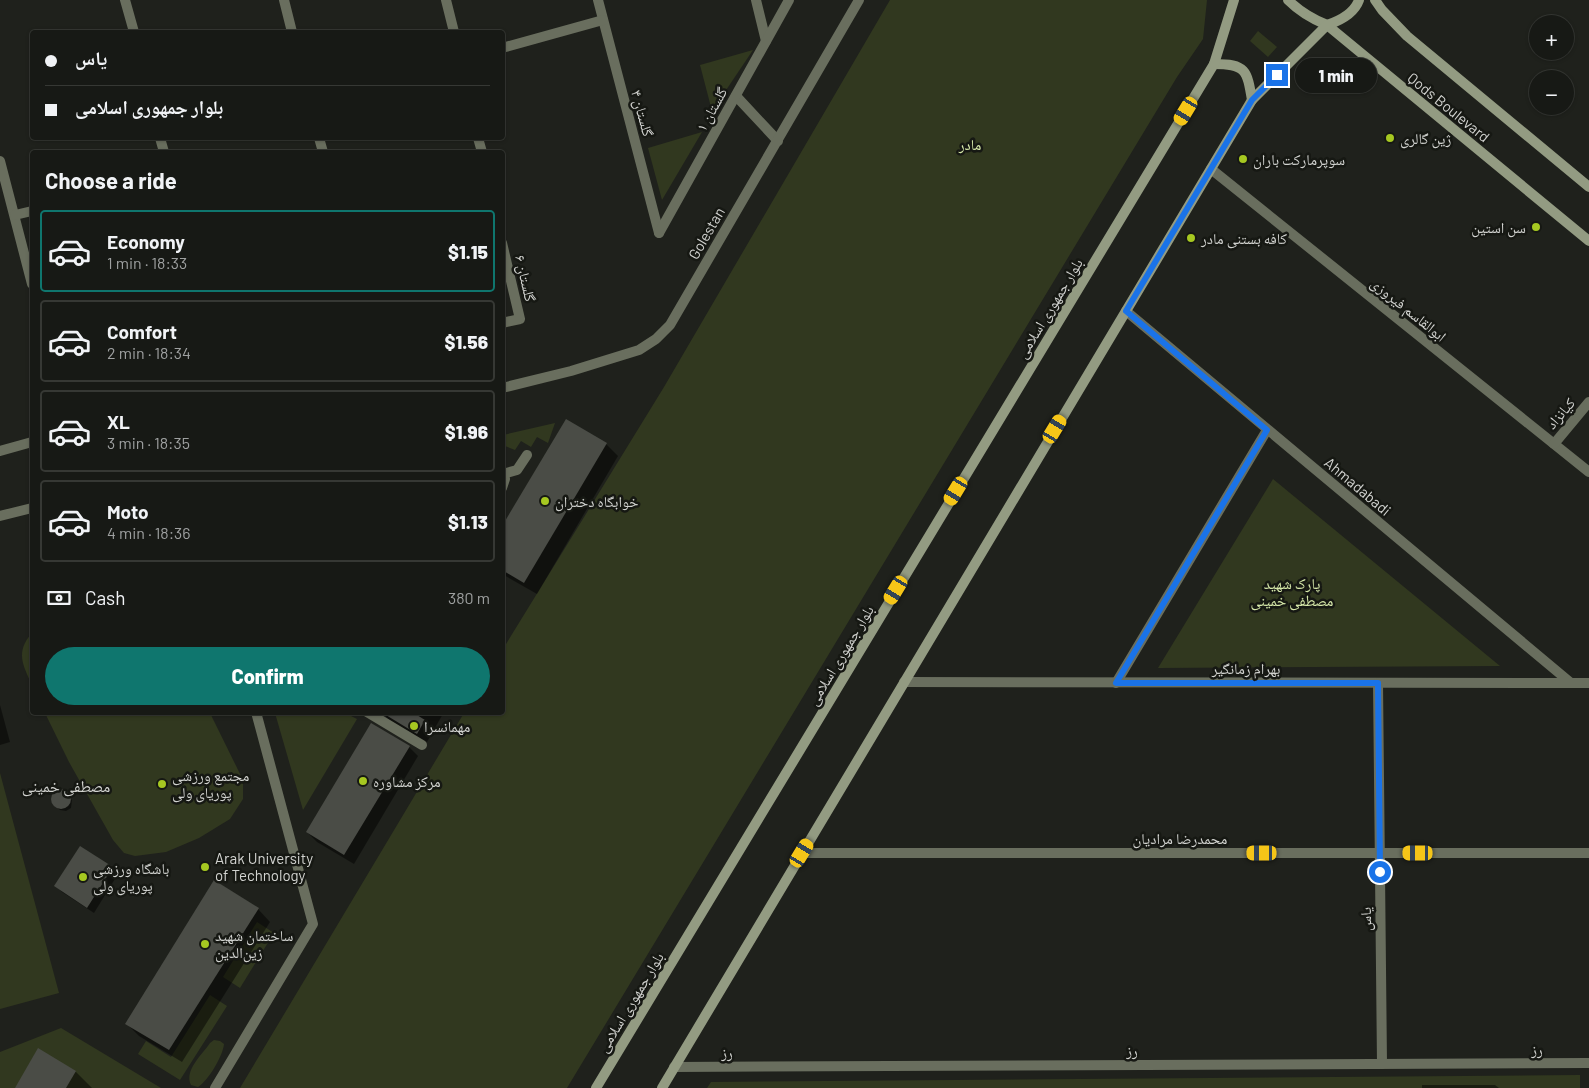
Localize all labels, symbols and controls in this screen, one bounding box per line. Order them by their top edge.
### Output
map controls [1529,15,1574,115]
button: + [1529,15,1574,60]
text: یاس [75,46,107,69]
callout: 1 min [1294,58,1377,92]
route end [1266,64,1288,86]
text: 1 min [1318,66,1354,85]
street label: Qods Boulevard [1404,68,1494,146]
button: − [1529,70,1574,115]
street label: گلستان ۱ [692,84,732,135]
street label: گلستان ۴ [626,88,658,139]
car [1171,94,1200,128]
text: بلوار جمهوری اسلامی [75,95,223,118]
place label: ژین گالری [1400,129,1451,149]
marker: ژین گالری [1384,132,1396,144]
park label: مادر [958,135,981,154]
place label: سوپرمارکت باران [1253,150,1345,170]
marker: سوپرمارکت باران [1237,153,1249,165]
text: Choose a ride [45,167,177,193]
street label: Golestan [684,204,728,262]
place label: سن استین [1471,218,1526,238]
marker: سن استین [1530,221,1542,233]
icon: car [47,229,92,274]
place label: کافه بستنی مادر [1200,229,1287,249]
text: Economy [107,230,185,253]
marker: کافه بستنی مادر [1185,232,1197,244]
text: $1.15 [448,240,488,263]
text: 1 min · 18:33 [107,253,187,272]
street label: گلستان ۶ [510,253,540,304]
street label: بلوار جمهوری اسلامی [1012,255,1088,362]
street label: ابوالقاسم فیروزی [1366,273,1450,346]
icon: car [47,319,92,364]
text: Comfort [107,320,177,343]
text: $1.56 [444,330,488,353]
text: 2 min · 18:34 [107,343,191,362]
street label: کیانزاد [1542,394,1579,433]
icon: car [47,409,92,454]
text: XL [107,410,130,433]
car [1040,412,1069,446]
text: $1.96 [445,420,488,443]
text: 3 min · 18:35 [107,433,190,452]
street label: Ahmadabadi [1321,453,1395,519]
car [941,474,970,508]
place label: خوابگاه دختران [555,492,639,512]
marker: خوابگاه دختران [539,495,551,507]
icon: car [47,499,92,544]
text: Moto [107,500,149,523]
text: $1.13 [448,510,488,533]
text: 4 min · 18:36 [107,523,191,542]
car [881,573,910,607]
park label: پارک شهید مصطفی خمینی [1251,574,1334,611]
icon: cash [45,584,73,612]
text: Cash [85,586,126,609]
text: 380 m [448,588,490,607]
street label: بلوار جمهوری اسلامی [803,602,879,709]
button: Confirm [45,647,490,705]
street label: بهرام زمانگیر [1211,659,1280,679]
place label: مهمانسرا [424,717,470,736]
marker: مهمانسرا [408,720,420,732]
place label: مجتمع ورزشی پوریای ولی [172,766,250,803]
place label: مرکز مشاوره [373,772,441,791]
marker: مرکز مشاوره [357,775,369,787]
district label: مصطفی خمینی [22,776,110,797]
marker: مجتمع ورزشی پوریای ولی [156,778,168,790]
street label: محمدرضا مرادیان [1133,829,1228,849]
car [787,836,816,870]
car [1247,846,1277,861]
car [1403,846,1433,861]
place label: Arak University of Technology [215,849,313,884]
place label: باشگاه ورزشی پوریای ولی [93,859,169,896]
marker: Arak University of Technology [199,861,211,873]
route start [1369,861,1391,883]
marker: باشگاه ورزشی پوریای ولی [77,871,89,883]
street label: یاس [1356,906,1376,931]
place label: ساختمان شهید زین‌الدین [215,926,294,963]
marker: ساختمان شهید زین‌الدین [199,938,211,950]
street label: بلوار جمهوری اسلامی [593,949,669,1056]
street label: رز [1530,1040,1543,1059]
street label: رز [1125,1041,1138,1060]
street label: رز [720,1043,733,1062]

